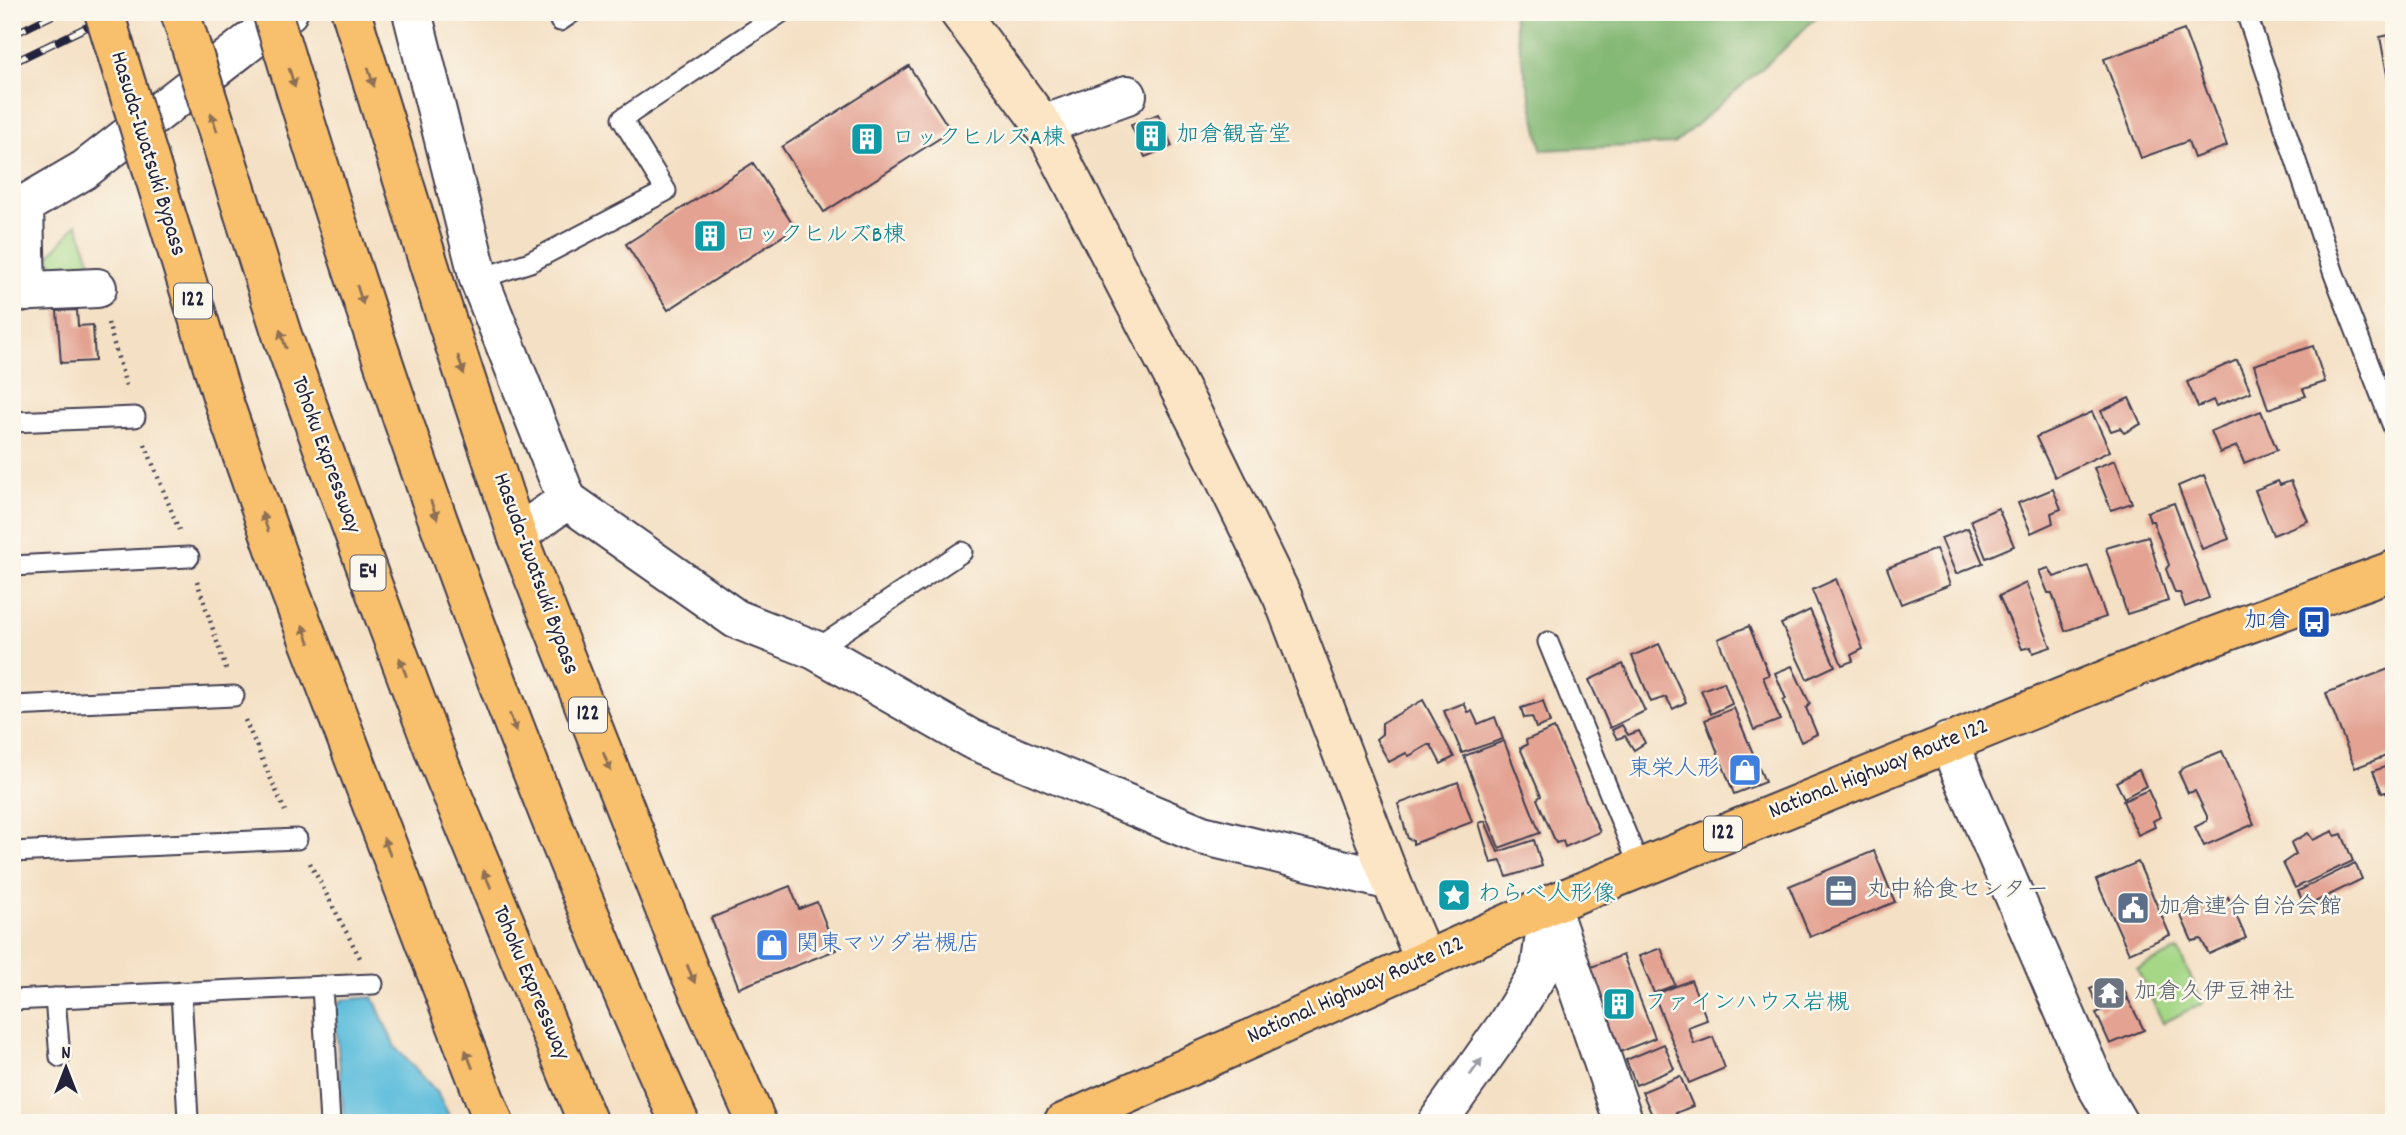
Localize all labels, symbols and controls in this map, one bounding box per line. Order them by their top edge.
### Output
street label: Hasuda-Iwatsuki Bypass [100,48,194,260]
one-way arrow [287,67,297,88]
one-way arrow [366,67,377,88]
one-way arrow [208,111,219,132]
building icon: 加倉観音堂 [1132,117,1170,155]
building icon: ロックヒルズA棟 [848,120,886,158]
place label: 加倉観音堂 [1176,120,1291,153]
place label: ロックヒルズA棟 [892,123,1065,156]
building icon: ロックヒルズB棟 [691,217,729,255]
place label: ロックヒルズB棟 [734,220,905,253]
road number: 122 [174,284,212,318]
one-way arrow [355,284,366,305]
one-way arrow [277,328,288,349]
one-way arrow [457,355,467,376]
street label: Tohoku Expressway [281,372,369,539]
street label: Hasuda-Iwatsuki Bypass [483,469,587,679]
one-way arrow [428,499,439,520]
one-way arrow [259,511,270,532]
road number: E4 [350,556,386,590]
bus stop icon: 加倉 [2295,603,2333,641]
place label: 加倉 [2244,606,2290,639]
one-way arrow [301,624,312,645]
one-way arrow [397,657,408,678]
road number: 122 [569,698,607,732]
street label: National Highway Route 122 [1764,711,1994,829]
one-way arrow [508,712,519,733]
shop icon: 東栄人形 [1726,751,1764,789]
one-way arrow [601,752,612,773]
place label: 東栄人形 [1628,754,1720,787]
road number: 122 [1704,816,1742,852]
one-way arrow [382,836,393,857]
one-way arrow [481,868,492,889]
office icon: 丸中給食センター [1822,872,1860,910]
place label: 丸中給食センター [1866,875,2049,908]
place icon: わらべ人形像 [1435,876,1473,914]
place label: わらべ人形像 [1478,879,1616,912]
public building icon: 加倉連合自治会館 [2114,889,2152,927]
place label: 加倉連合自治会館 [2158,892,2342,925]
street label: Tohoku Expressway [483,900,578,1066]
shop icon: 関東マツダ岩槻店 [753,926,791,964]
street label: National Highway Route 122 [1242,928,1470,1054]
place label: 関東マツダ岩槻店 [796,929,980,962]
one-way arrow [685,964,697,984]
temple icon: 加倉久伊豆神社 [2090,974,2128,1012]
place label: 加倉久伊豆神社 [2134,977,2295,1010]
building icon: ファインハウス岩槻 [1600,985,1638,1023]
place label: ファインハウス岩槻 [1644,988,1849,1021]
north arrow [32,1034,102,1104]
text: N [61,1041,71,1068]
one-way arrow [463,1049,474,1070]
one-way arrow [1469,1058,1483,1076]

